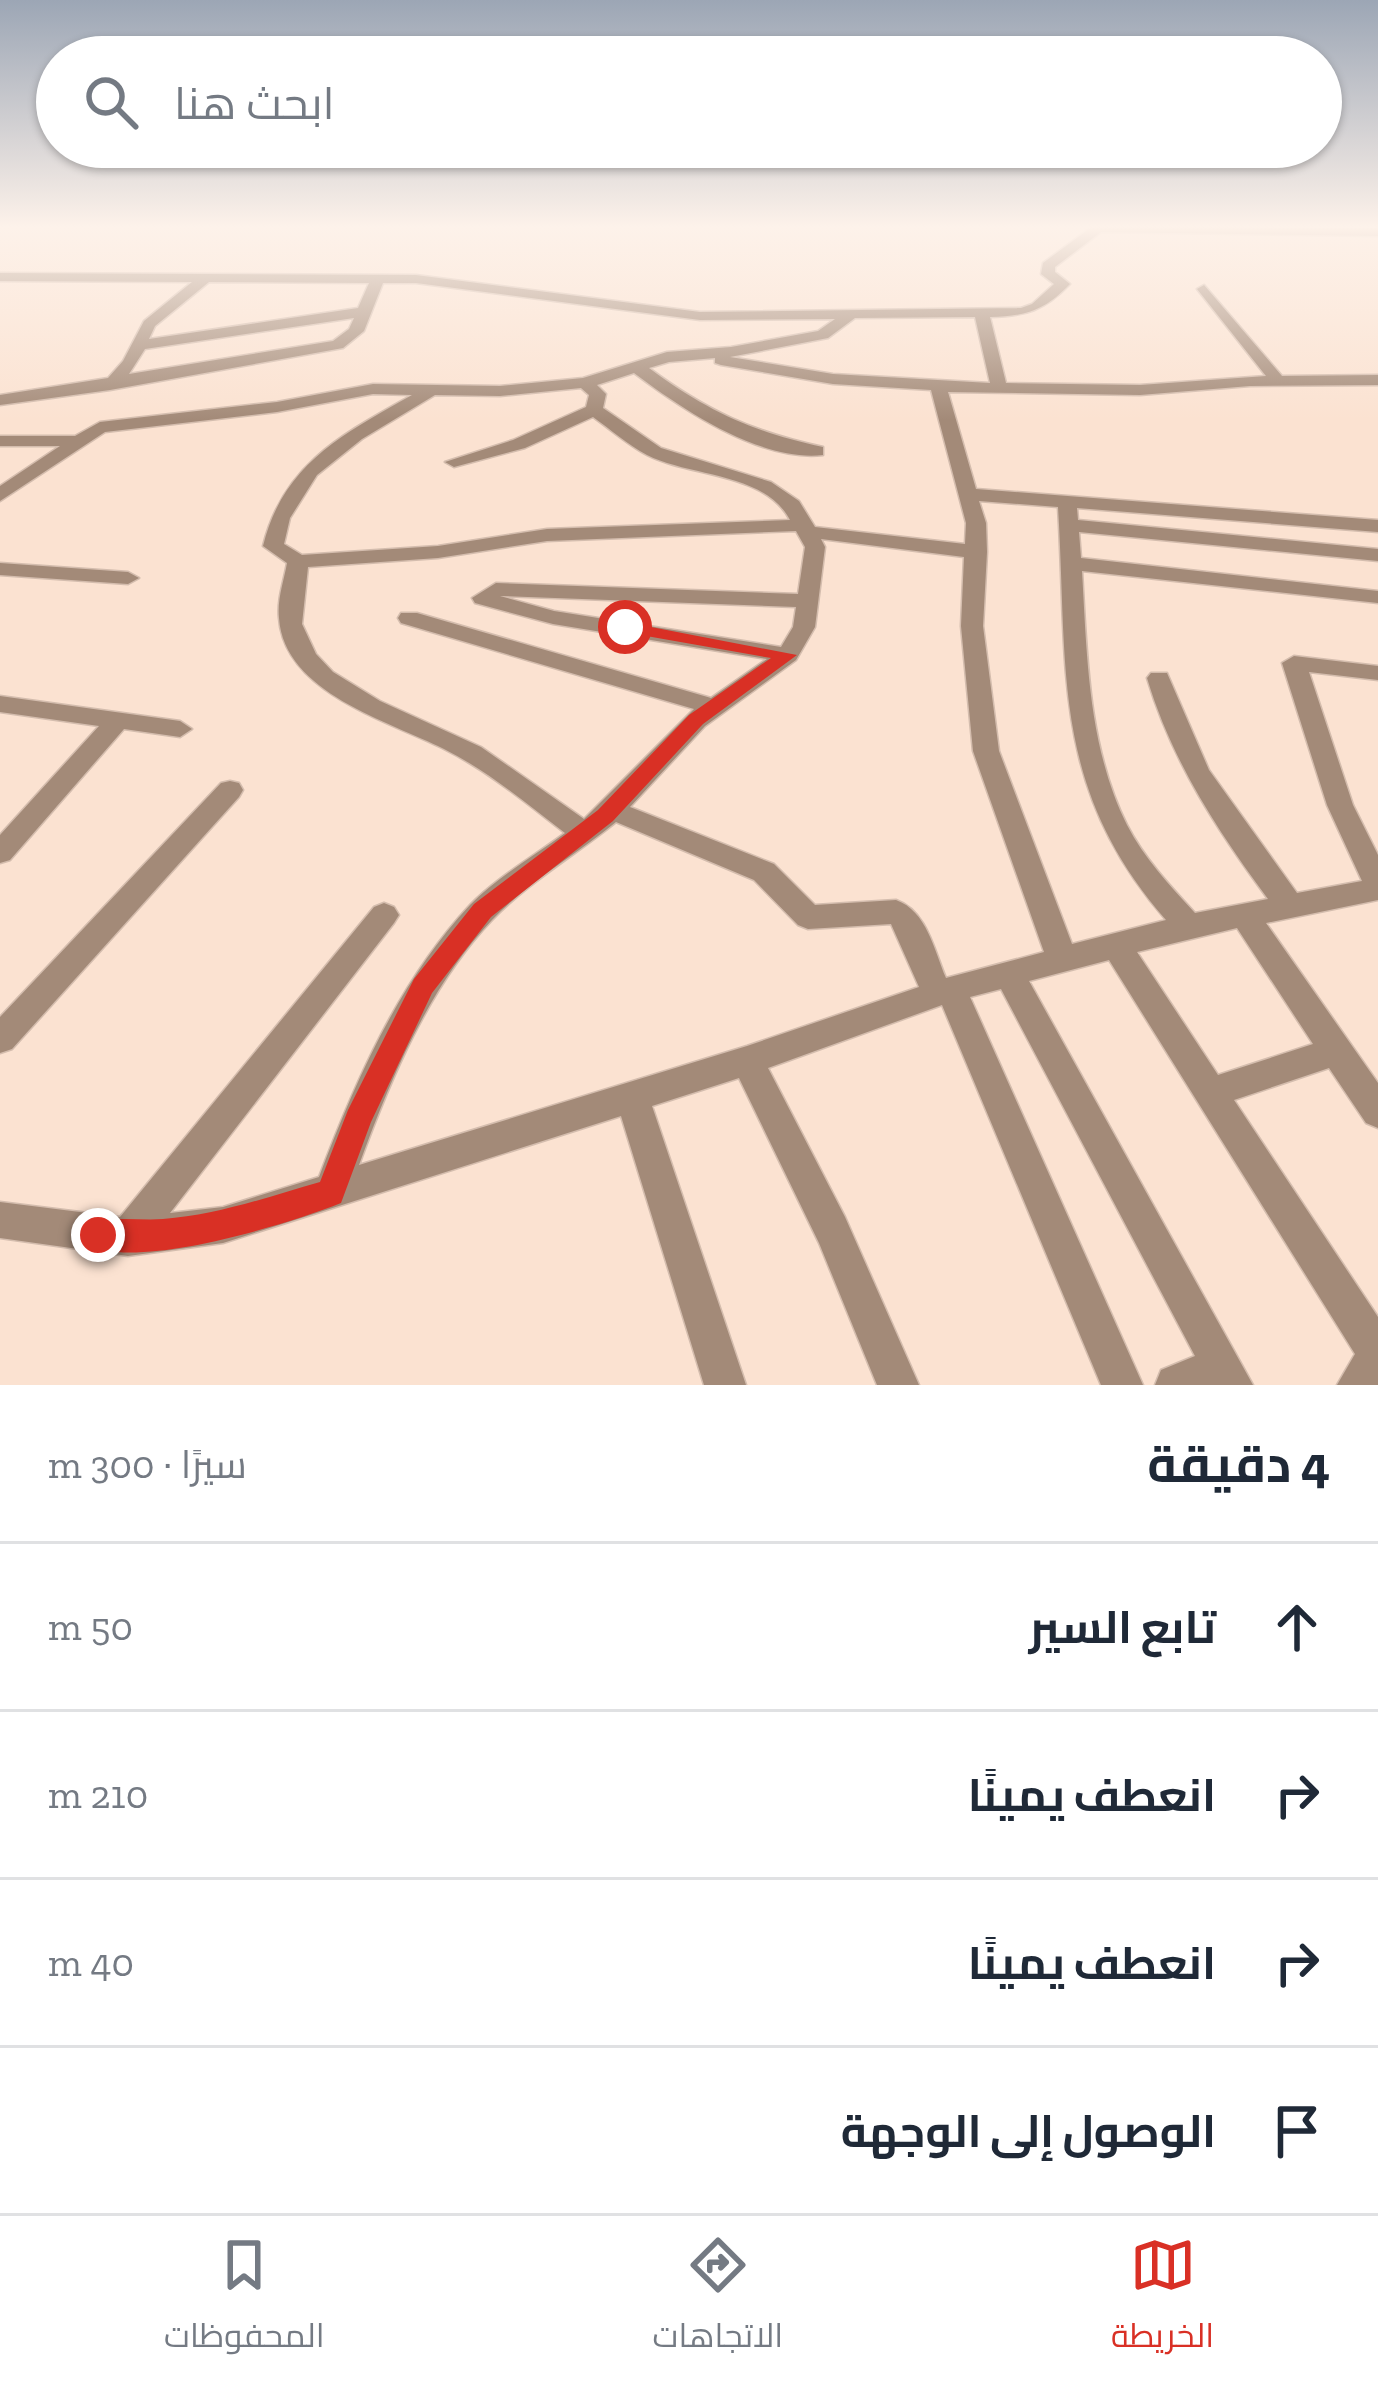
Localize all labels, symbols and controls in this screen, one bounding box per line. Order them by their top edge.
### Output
search box [36,36,1342,168]
icon: search [78,69,144,135]
text: ابحث هنا [174,77,335,131]
route start [598,600,652,654]
route end [71,1208,125,1262]
text: 4 دقيقة [1147,1434,1330,1495]
text: سيرًا · 300 m [48,1441,247,1488]
icon: ahead [1264,1594,1330,1660]
text: تابع السير [1029,1601,1216,1655]
text: 50 m [48,1603,133,1650]
icon: right [1264,1762,1330,1828]
text: انعطف يمينًا [968,1769,1216,1823]
text: 210 m [48,1771,148,1818]
icon: right [1264,1930,1330,1996]
text: انعطف يمينًا [968,1937,1216,1991]
text: 40 m [48,1939,134,1986]
icon: arrive [1264,2098,1330,2164]
text: الوصول إلى الوجهة [841,2105,1216,2159]
tab: المحفوظات [164,2232,325,2366]
tab: الاتجاهات [652,2232,783,2366]
tab: الخريطة [1111,2232,1214,2366]

